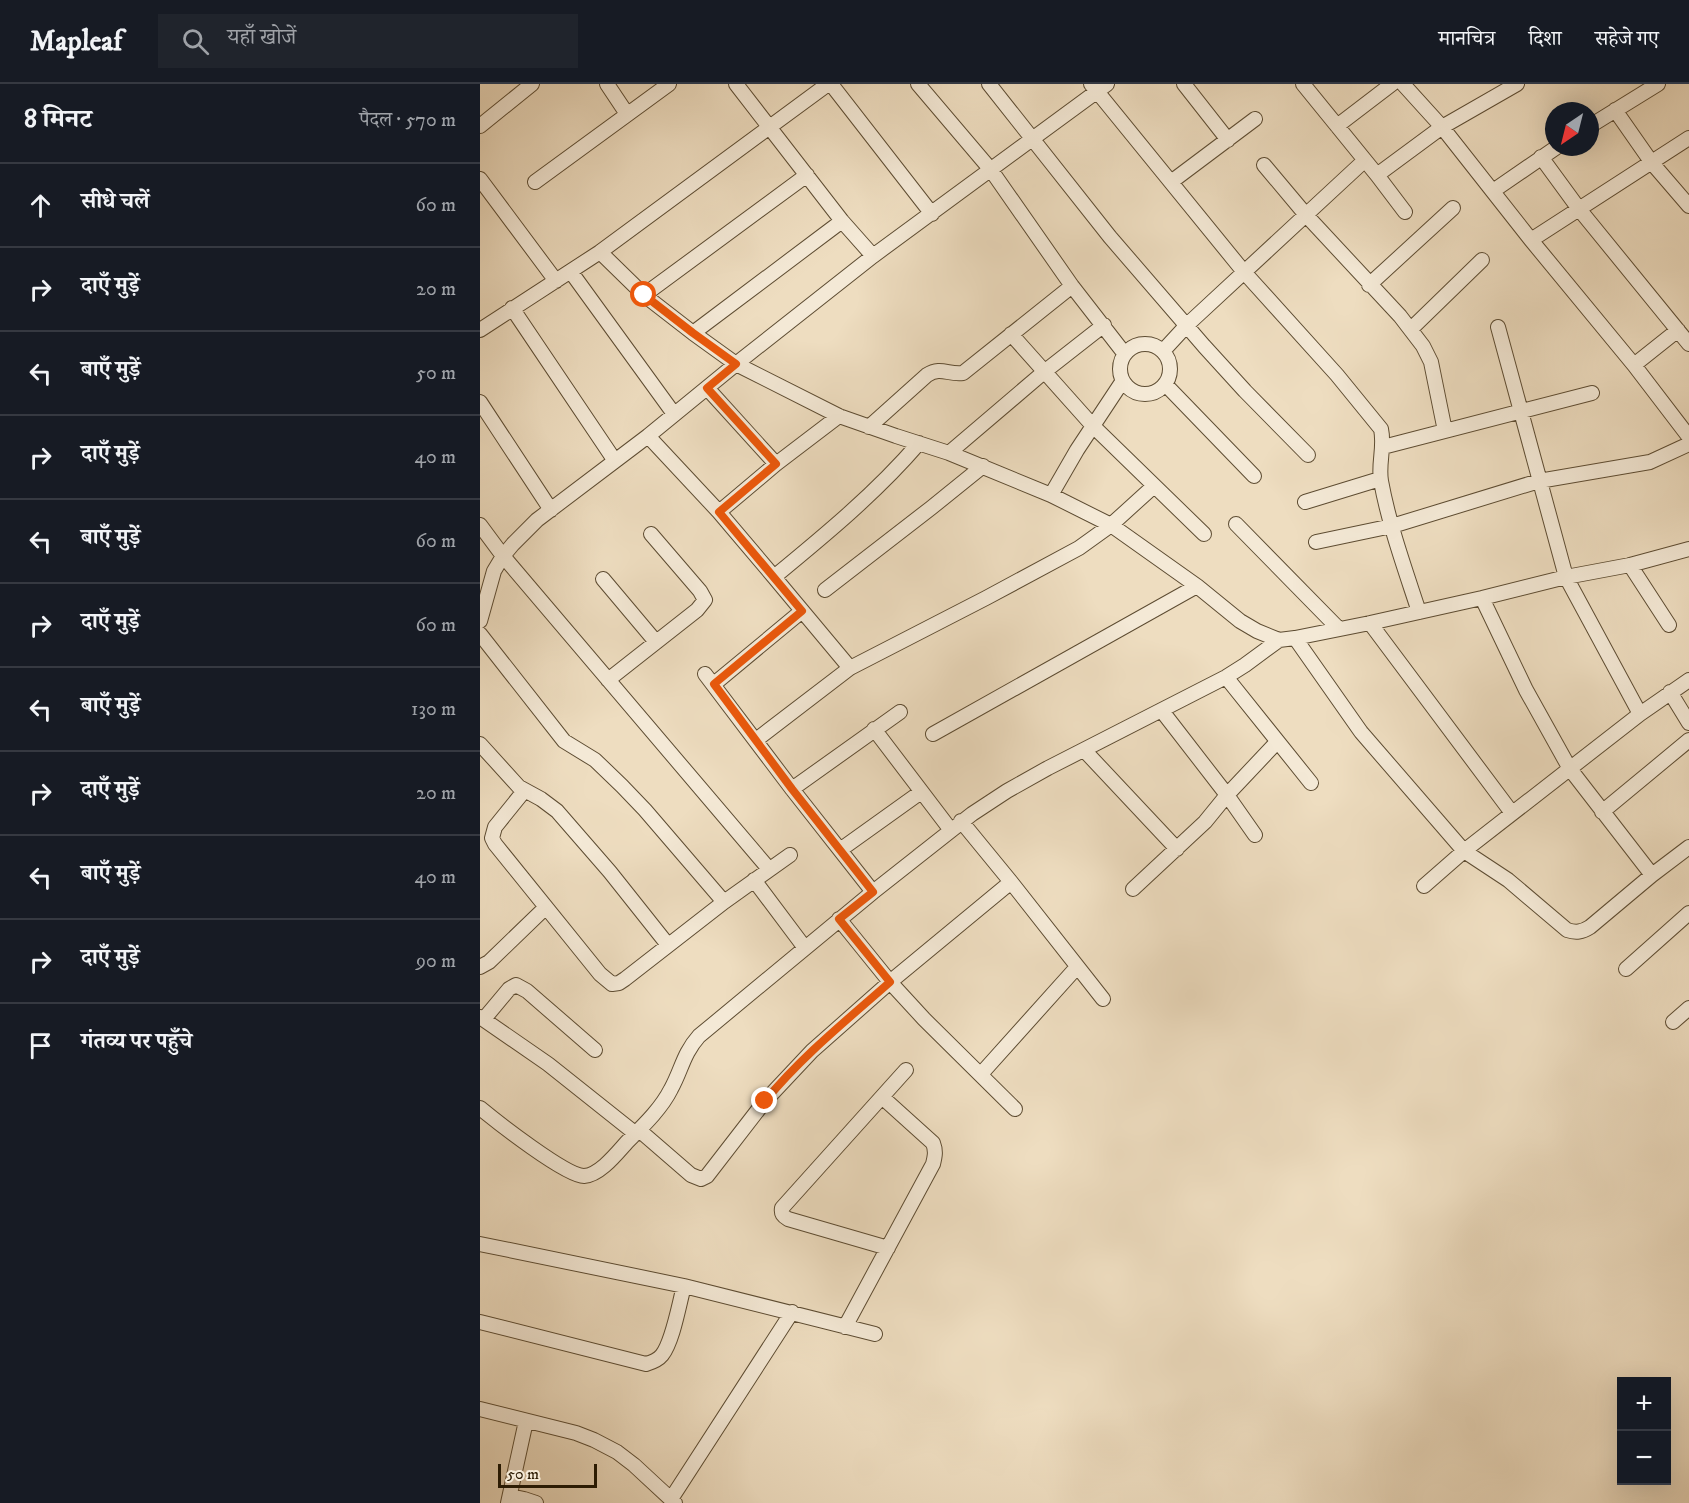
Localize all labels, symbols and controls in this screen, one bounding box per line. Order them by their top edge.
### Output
search box [158,14,578,68]
text: Mapleaf [30,24,122,59]
text: यहाँ खोजें [227,24,296,51]
icon: search [179,25,212,58]
text: मानचित्र [1438,26,1495,52]
text: दिशा [1528,26,1562,52]
text: सहेजे गए [1595,26,1659,52]
north arrow [1545,102,1599,156]
text: 8 मिनट [24,103,92,136]
text: पैदल · 570 m [359,108,456,133]
text: सीधे चलें [81,188,150,215]
icon: ahead [24,189,57,222]
text: 60 m [416,193,456,218]
text: दाएँ मुड़ें [81,272,140,299]
icon: right [24,273,57,306]
text: 20 m [416,277,456,302]
route start [630,281,656,307]
text: बाएँ मुड़ें [81,356,140,383]
icon: left [24,357,57,390]
text: 50 m [416,361,456,386]
text: दाएँ मुड़ें [81,440,140,467]
icon: right [24,441,57,474]
text: 40 m [414,445,456,470]
text: बाएँ मुड़ें [81,524,140,551]
icon: left [24,525,57,558]
text: 60 m [416,529,456,554]
text: दाएँ मुड़ें [81,608,140,635]
icon: right [24,609,57,642]
text: 60 m [416,613,456,638]
text: बाएँ मुड़ें [81,692,140,719]
icon: left [24,693,57,726]
text: 130 m [411,697,456,722]
text: दाएँ मुड़ें [81,776,140,803]
icon: right [24,777,57,810]
text: 20 m [416,781,456,806]
text: बाएँ मुड़ें [81,860,140,887]
icon: left [24,861,57,894]
text: 40 m [414,865,456,890]
text: दाएँ मुड़ें [81,944,140,971]
icon: right [24,945,57,978]
text: 90 m [416,949,456,974]
text: गंतव्य पर पहुँचे [81,1028,192,1055]
icon: arrive [24,1029,57,1062]
route end [751,1087,777,1113]
map controls [1617,1377,1671,1485]
button: + [1617,1377,1671,1431]
button: − [1617,1431,1671,1485]
scale bar [498,1461,597,1488]
text: 50 m [507,1464,539,1484]

